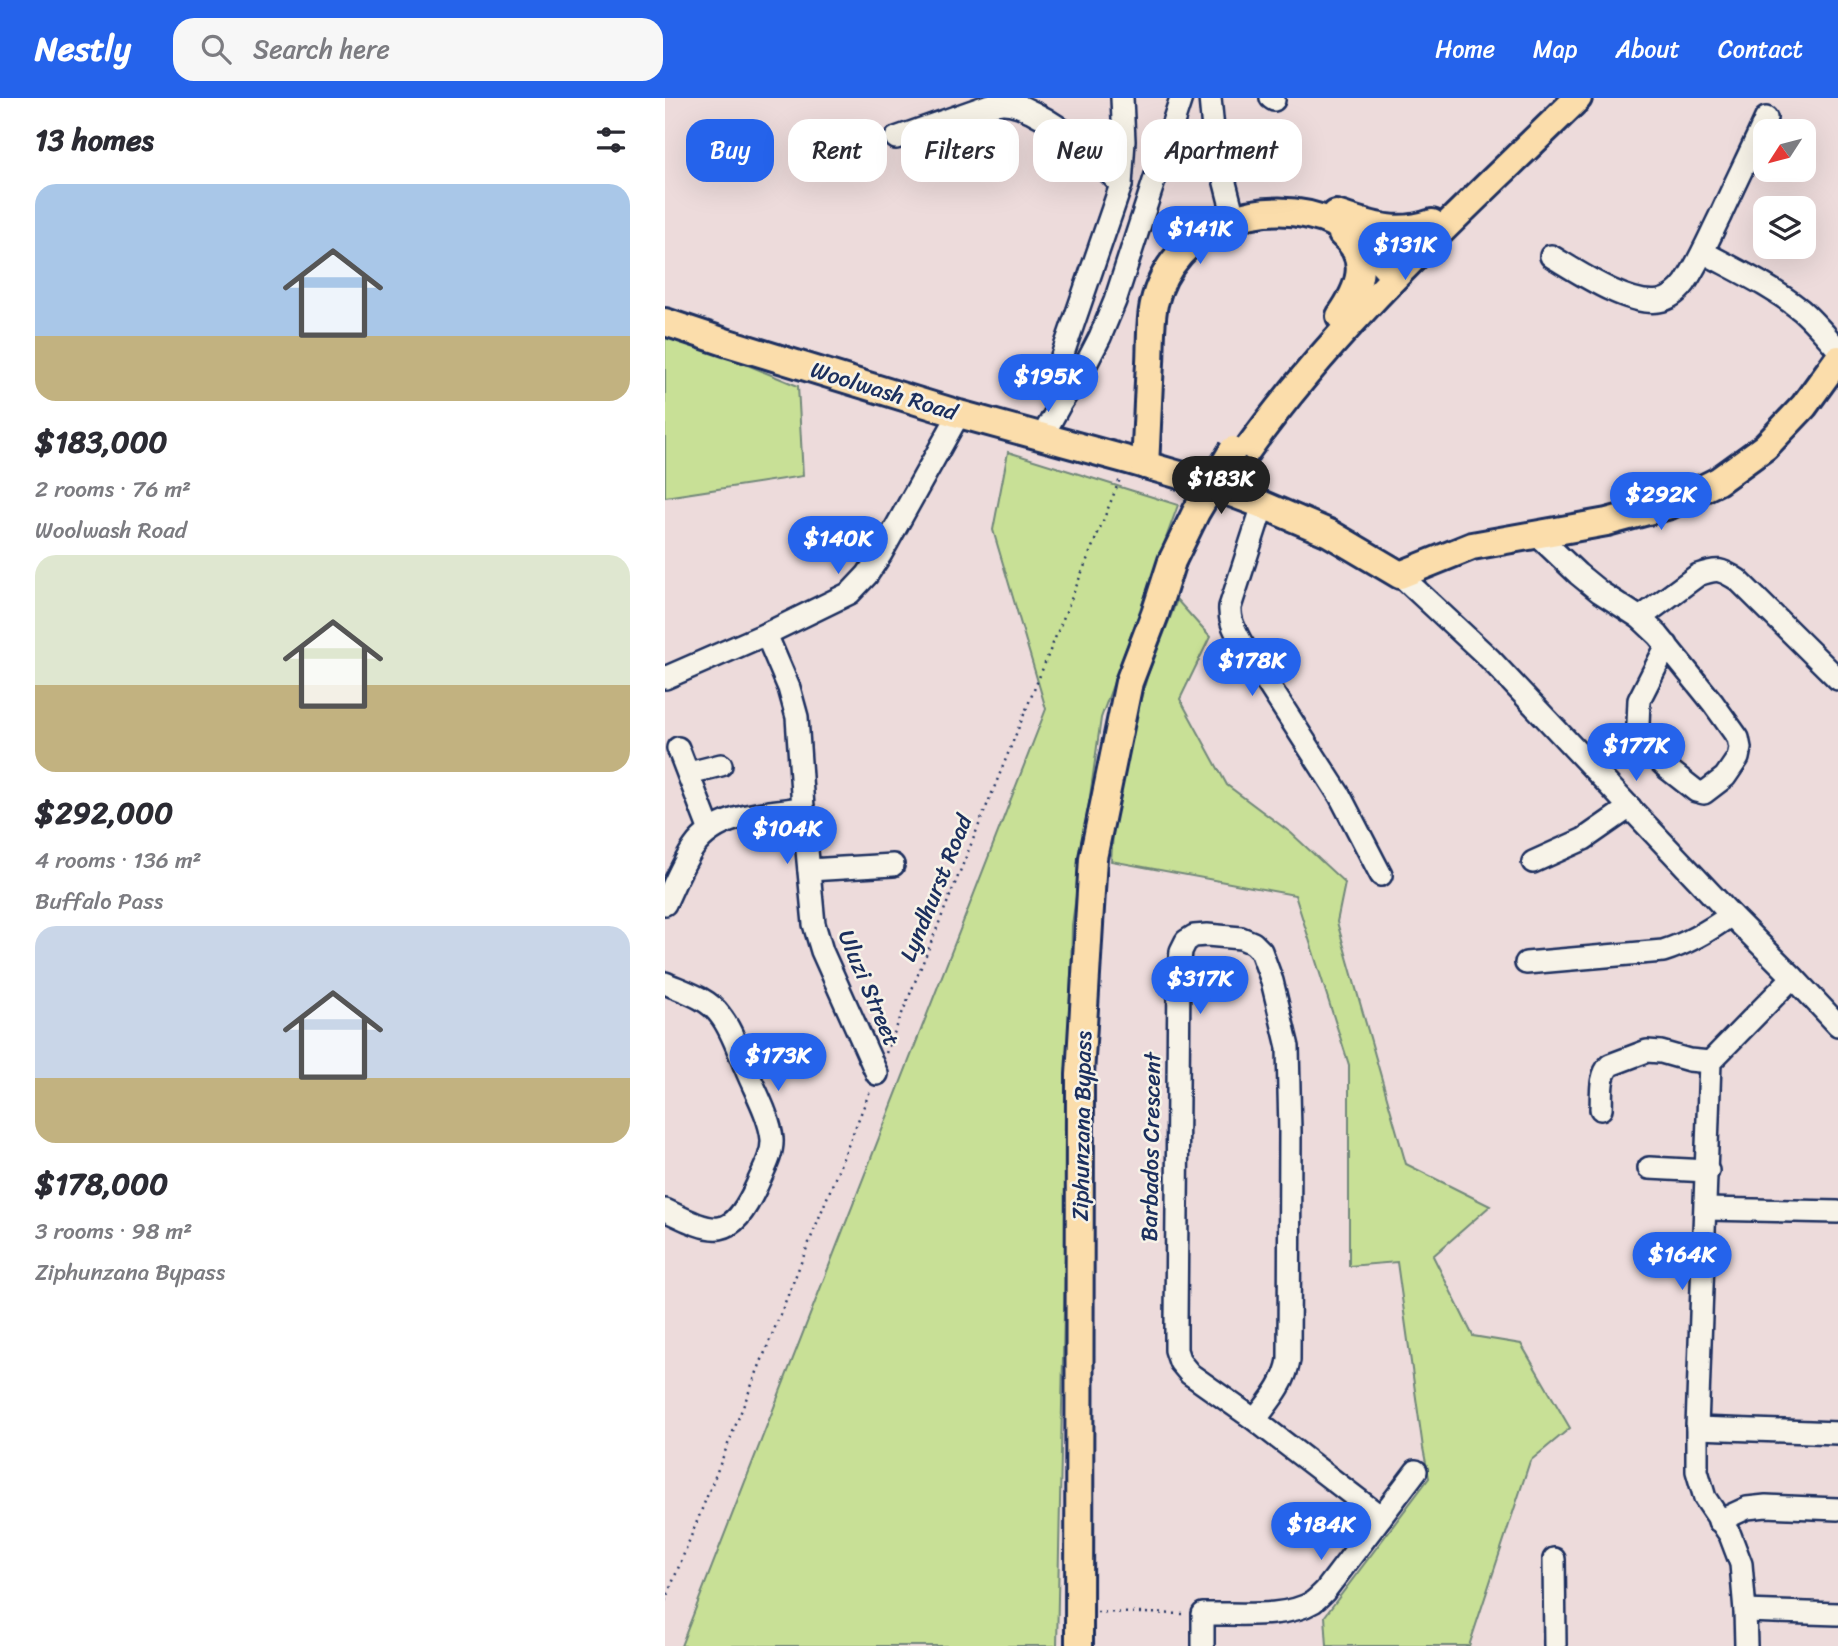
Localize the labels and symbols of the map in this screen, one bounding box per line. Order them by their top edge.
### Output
north arrow [1753,119,1817,182]
pin: $141K [1151,206,1249,266]
pin: $131K [1356,222,1454,282]
street label: Woolwash Road [805,349,964,433]
pin: $195K [999,354,1097,414]
pin: $183K [1172,456,1270,516]
pin: $292K [1612,472,1710,532]
pin: $140K [789,517,887,576]
pin: $178K [1203,638,1301,698]
pin: $177K [1587,724,1685,783]
pin: $104K [738,806,836,866]
street label: Lyndhurst Road [888,806,985,968]
street label: Uluzi Street [826,923,912,1053]
pin: $317K [1151,956,1249,1016]
street label: Ziphunzana Bypass [1060,1030,1104,1221]
pin: $173K [729,1034,827,1093]
street label: Barbados Crescent [1129,1050,1173,1242]
pin: $164K [1633,1232,1731,1292]
pin: $184K [1272,1502,1370,1562]

